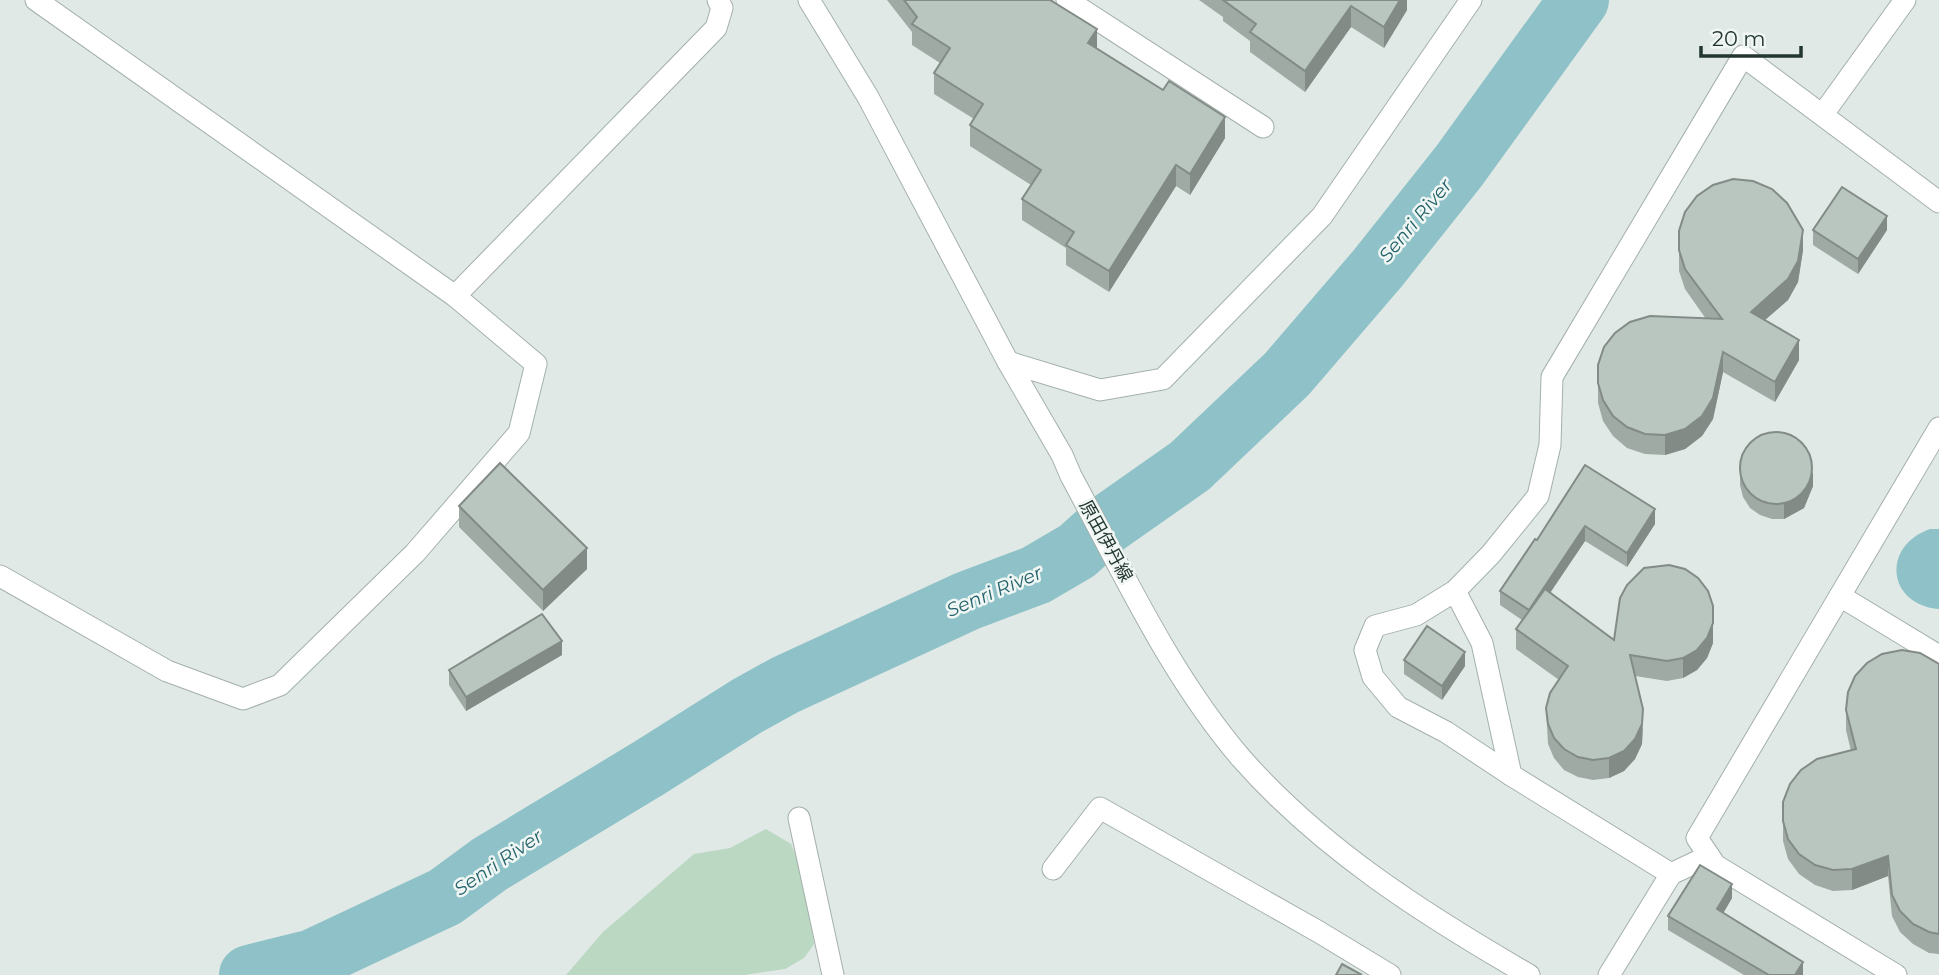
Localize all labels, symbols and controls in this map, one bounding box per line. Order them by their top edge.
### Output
scale bar [1701,14,1801,58]
text: 20 m [1712,26,1766,51]
water label: Senri River [1374,174,1457,267]
street label: 原田伊丹線 [1075,496,1137,586]
water label: Senri River [943,561,1046,622]
water label: Senri River [450,824,547,900]

